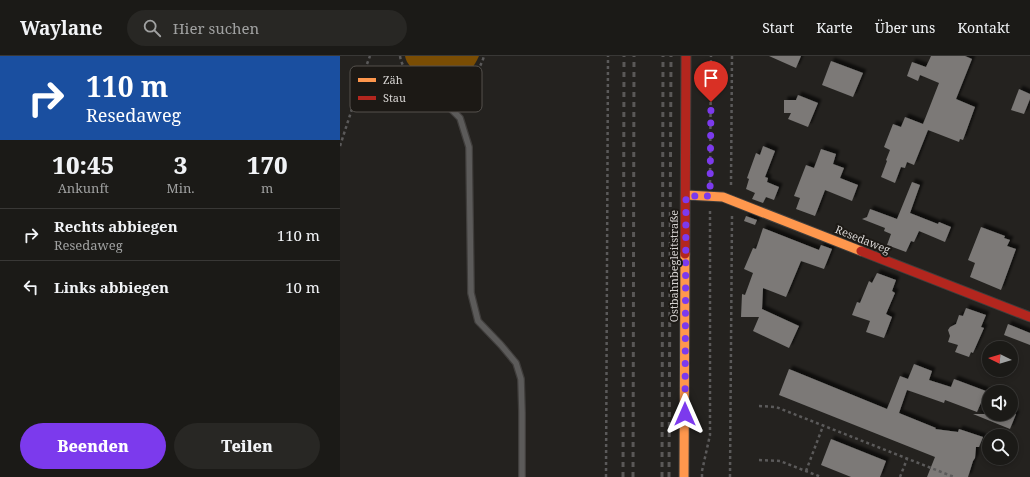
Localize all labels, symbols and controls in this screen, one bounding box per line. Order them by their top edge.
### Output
search box [127,10,407,46]
text: Waylane [20,15,103,41]
icon: search [141,17,163,39]
text: Hier suchen [173,18,259,38]
text: Start [762,18,794,37]
text: Karte [816,18,853,37]
text: Über uns [875,18,935,37]
text: Kontakt [957,18,1010,37]
pin [694,61,728,102]
legend [350,66,482,112]
text: 110 m [86,67,168,105]
icon: arrive [700,67,722,89]
icon: right [20,72,72,124]
text: Zäh [383,72,403,87]
text: Stau [383,90,406,105]
text: Resedaweg [86,103,181,127]
text: 10:45 [52,148,114,181]
text: 3 [174,148,187,181]
text: 170 [247,148,288,181]
text: Ankunft [58,179,109,197]
text: Min. [167,179,195,197]
text: m [261,179,273,197]
street label: Ostbahnbegleitstraße [666,210,681,322]
text: Rechts abbiegen [54,216,178,236]
street label: Resedaweg [833,221,893,257]
icon: right [20,224,42,246]
text: 110 m [277,225,320,245]
text: Resedaweg [54,236,123,254]
icon: left [20,276,42,298]
text: Links abbiegen [54,277,169,297]
text: 10 m [285,277,320,297]
north arrow [982,341,1018,377]
map controls [982,341,1018,465]
button: sound [982,385,1018,421]
position arrow [664,393,706,435]
button: Beenden [20,423,166,469]
button: Teilen [174,423,320,469]
button: search [982,429,1018,465]

